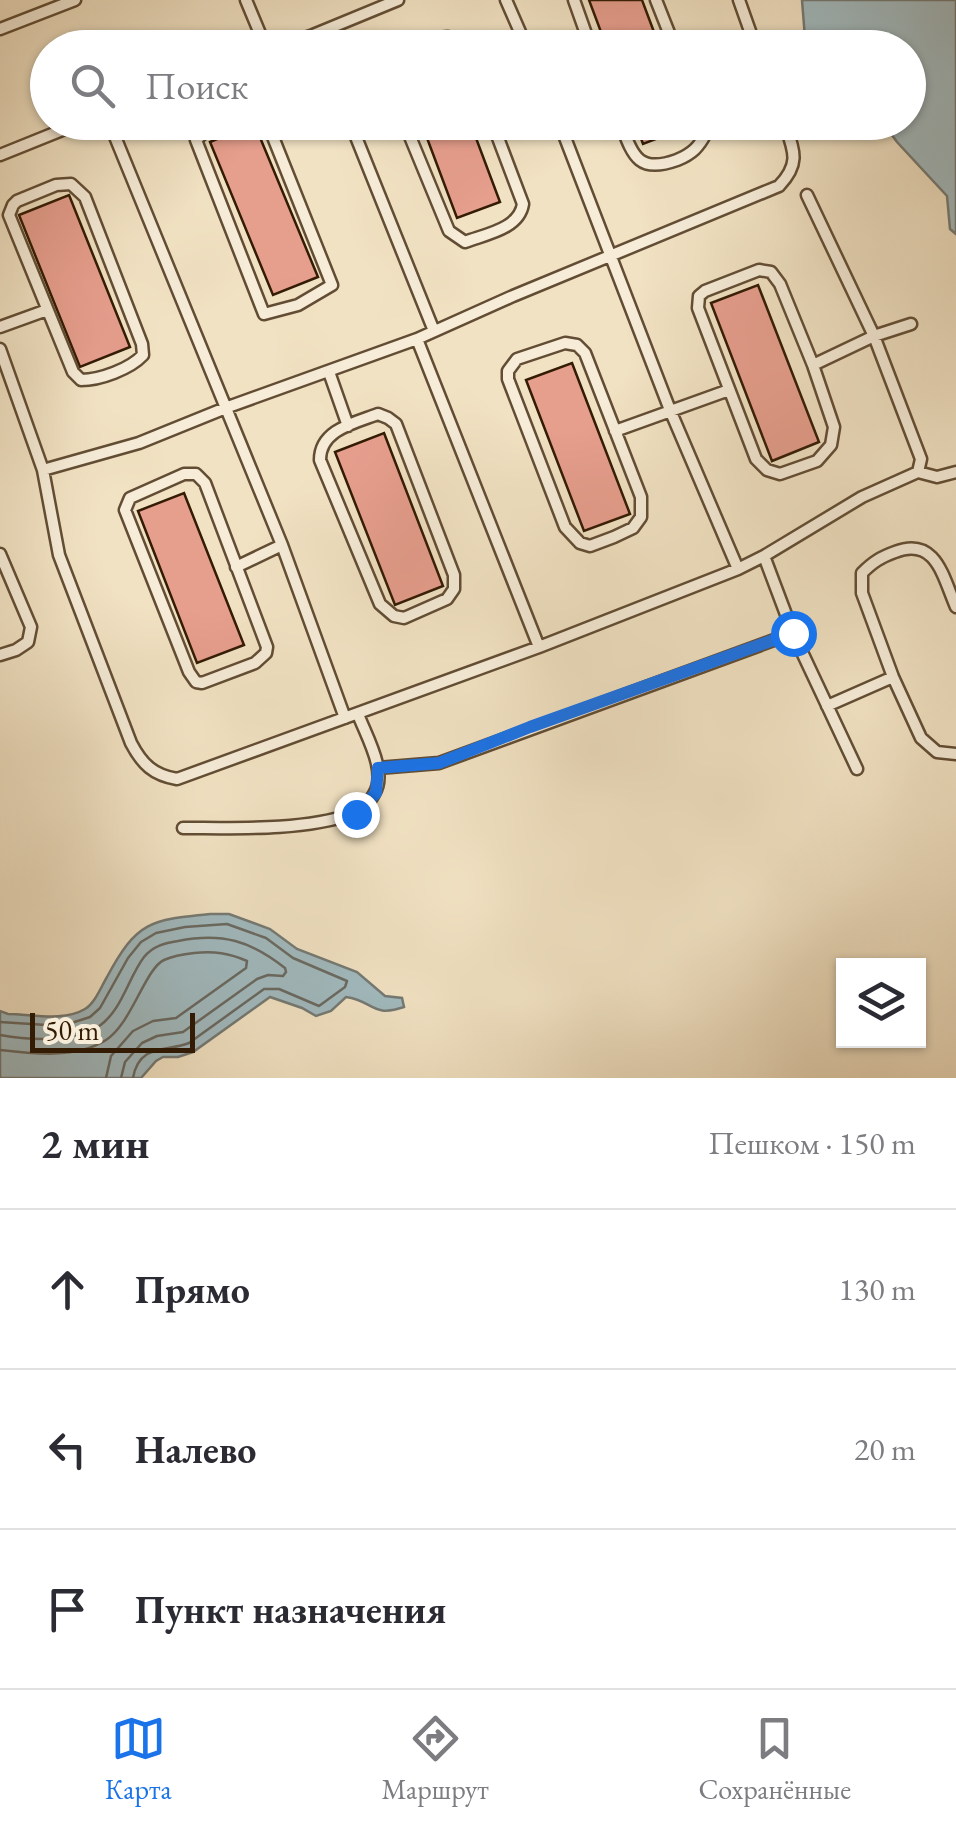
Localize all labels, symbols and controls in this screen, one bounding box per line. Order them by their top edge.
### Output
search box [30,30,926,140]
icon: search [65,58,120,113]
text: Поиск [145,61,248,110]
route start [771,611,817,657]
route end [334,792,380,838]
map controls [836,958,926,1048]
button: layers [836,958,926,1048]
scale bar [30,1008,195,1052]
text: 50 m [45,1012,99,1048]
text: 2 мин [40,1116,149,1171]
text: Пешком · 150 m [708,1122,916,1164]
icon: ahead [40,1262,95,1317]
text: Прямо [135,1265,250,1314]
text: 130 m [839,1268,916,1310]
icon: left [40,1422,95,1477]
text: Налево [135,1425,256,1474]
text: 20 m [854,1428,916,1470]
icon: arrive [40,1582,95,1637]
text: Пункт назначения [135,1585,446,1634]
tab: Карта [105,1711,172,1807]
tab: Маршрут [381,1711,489,1807]
tab: Сохранённые [698,1711,851,1807]

